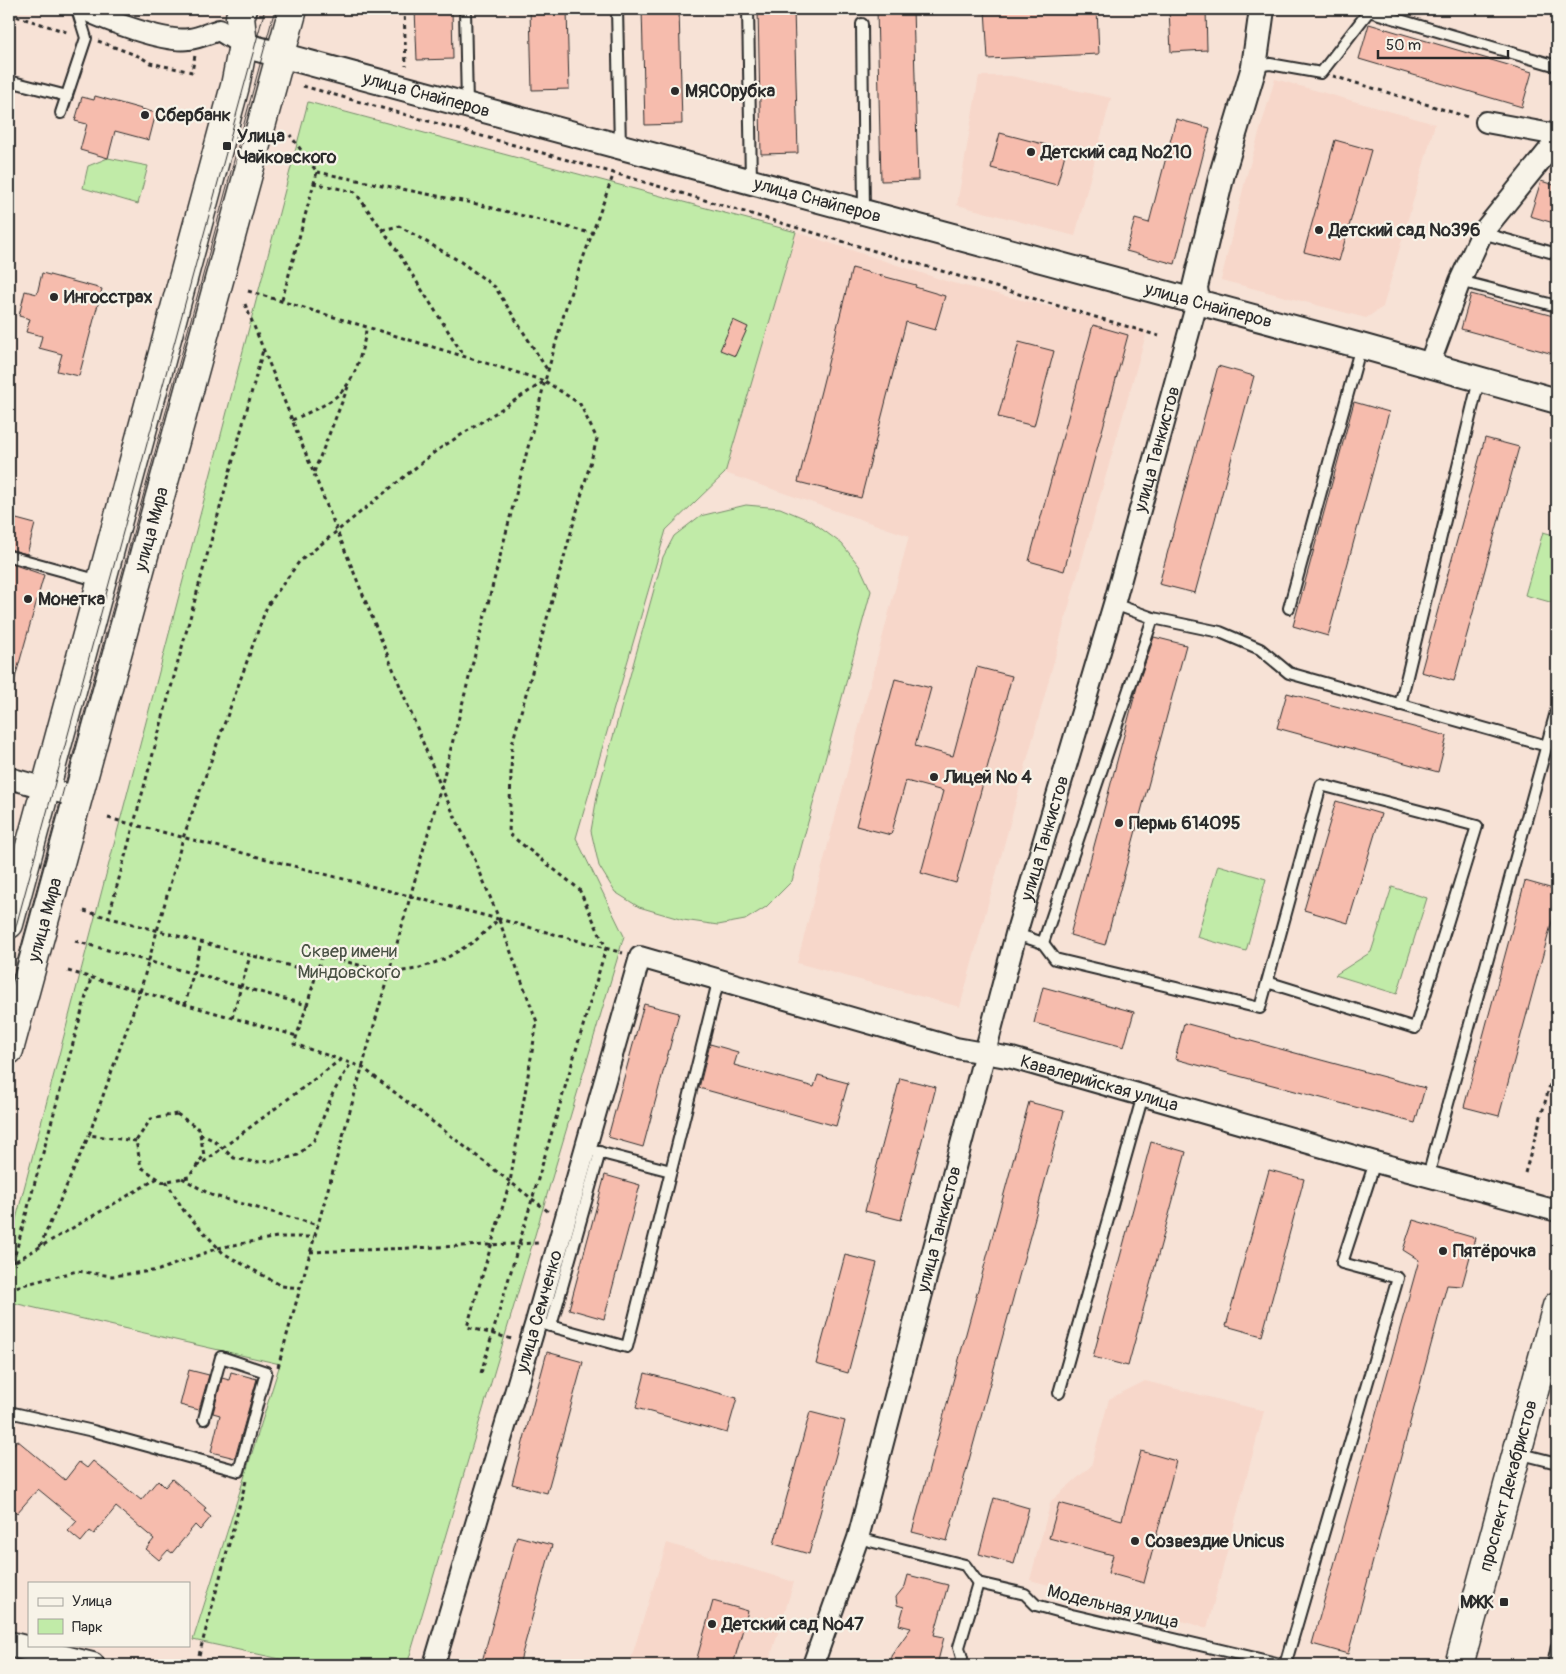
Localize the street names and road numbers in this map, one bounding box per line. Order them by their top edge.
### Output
street label: улица Снайперов [359,66,493,123]
street label: улица Снайперов [750,171,884,228]
street label: улица Снайперов [1141,277,1275,333]
street label: улица Танкистов [1128,383,1185,516]
street label: улица Мира [128,484,174,575]
street label: улица Танкистов [1015,773,1074,905]
street label: улица Мира [22,875,67,966]
street label: Кавалерийская улица [1018,1049,1181,1117]
street label: улица Танкистов [911,1163,966,1296]
street label: улица Семченко [510,1247,568,1376]
street label: проспект Декабристов [1474,1397,1542,1574]
street label: Модельная улица [1045,1580,1181,1634]

